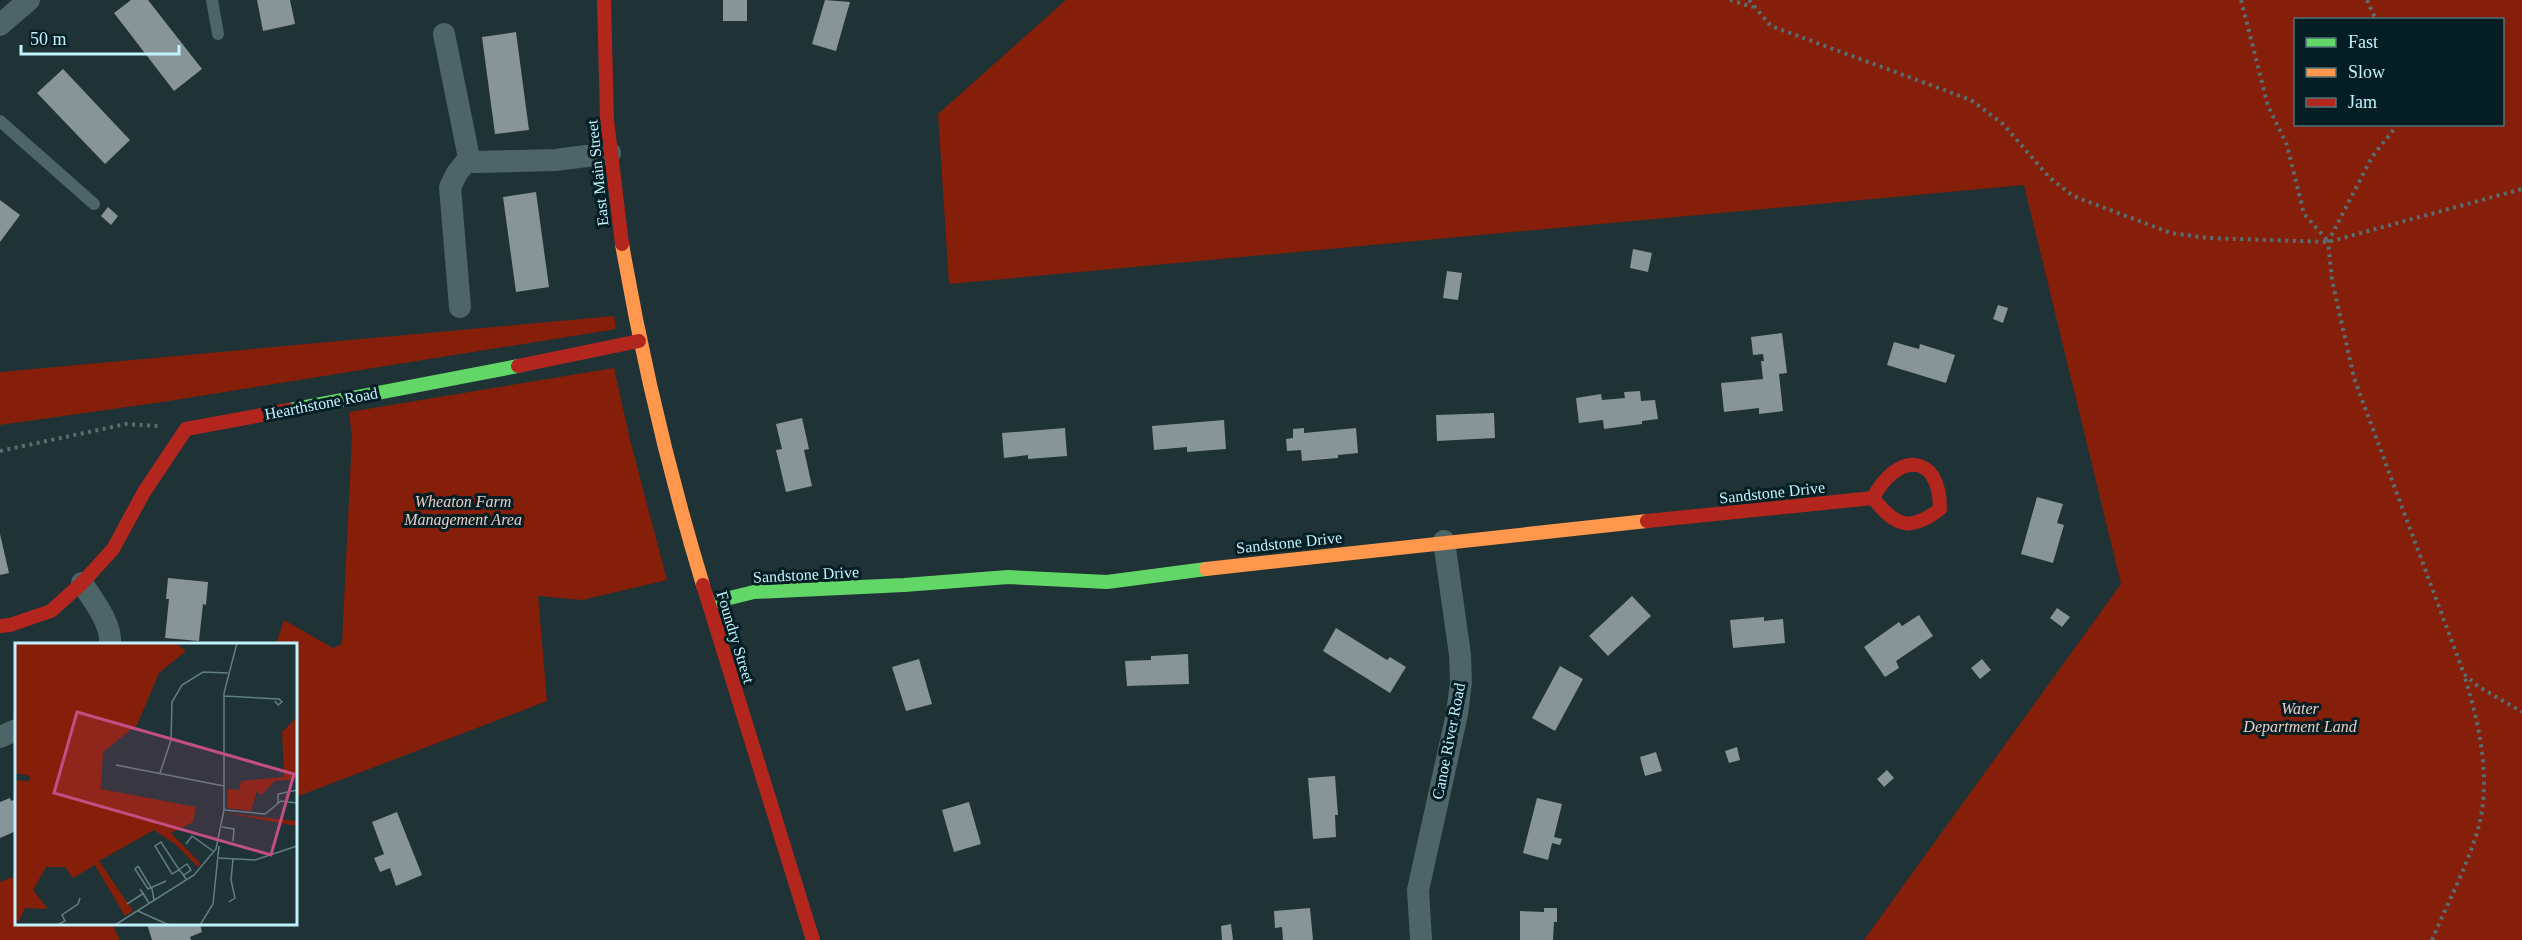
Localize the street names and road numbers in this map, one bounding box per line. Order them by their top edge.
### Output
street label: East Main Street [583,118,612,227]
street label: Hearthstone Road [263,384,379,423]
street label: Sandstone Drive [1718,478,1826,507]
street label: Sandstone Drive [1235,528,1343,557]
street label: Sandstone Drive [753,563,859,586]
street label: Foundry Street [712,589,758,686]
street label: Canoe River Road [1429,681,1468,801]

